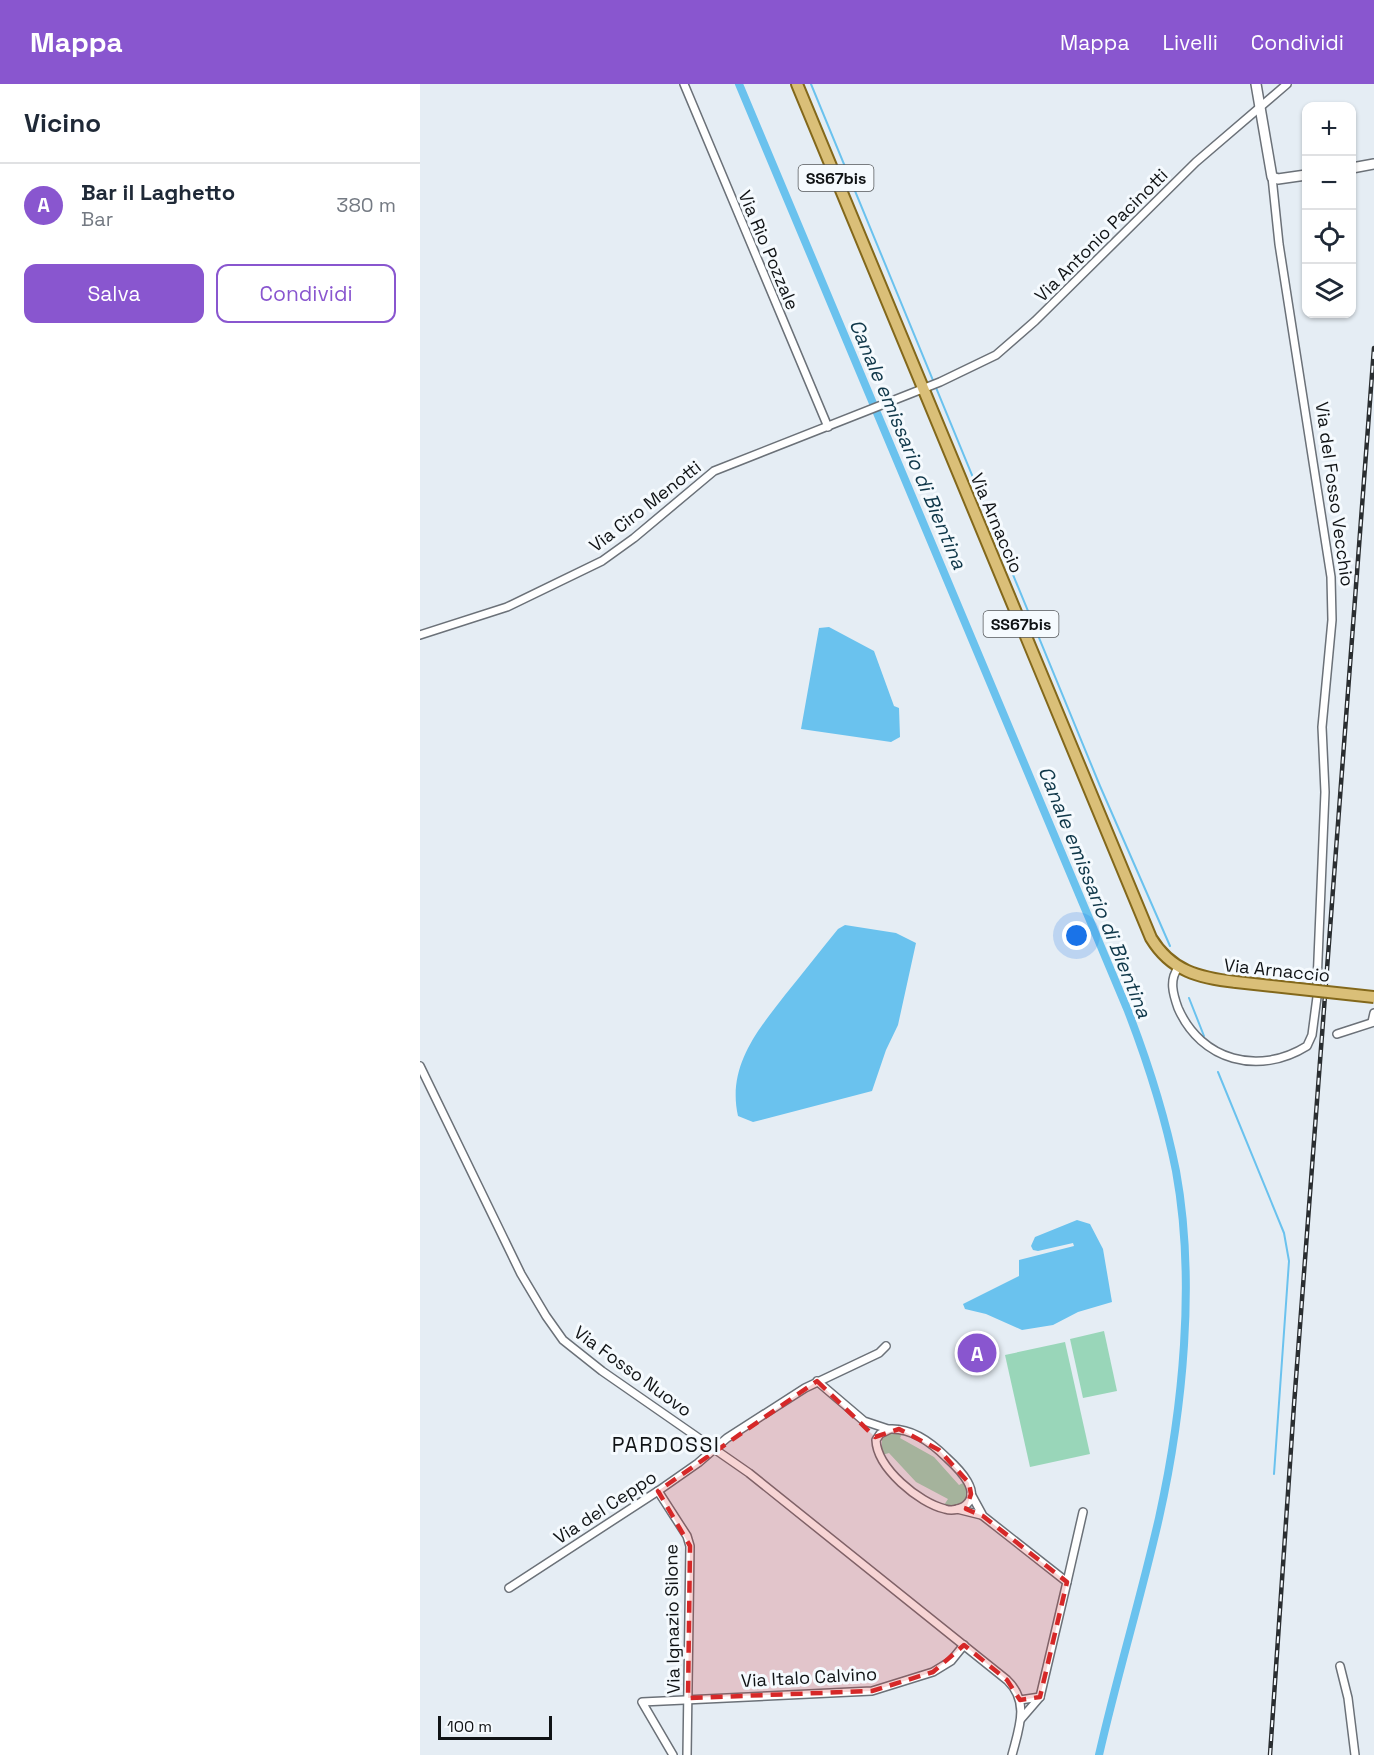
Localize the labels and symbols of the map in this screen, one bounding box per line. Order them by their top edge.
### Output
street label: Via Antonio Pacinotti [1030,164,1172,306]
road number: SS67bis [798,165,874,191]
street label: Via Rio Pozzale [734,187,804,313]
water label: Canale emissario di Bientina [843,315,973,573]
street label: Via del Fosso Vecchio [1311,400,1359,588]
street label: Via Ciro Menotti [585,455,705,557]
street label: Via Arnaccio [966,469,1028,577]
road number: SS67bis [984,611,1058,637]
water label: Canale emissario di Bientina [1033,762,1158,1022]
your location [1062,921,1091,950]
street label: Via Arnaccio [1223,953,1331,987]
street label: Via Fosso Nuovo [570,1321,696,1421]
pin: A [958,1330,996,1376]
district label: PARDOSSI [612,1431,720,1458]
street label: Via del Ceppo [549,1465,661,1549]
street label: Via Ignazio Silone [659,1544,685,1694]
street label: Via Italo Calvino [740,1662,878,1692]
scale bar [438,1713,552,1740]

